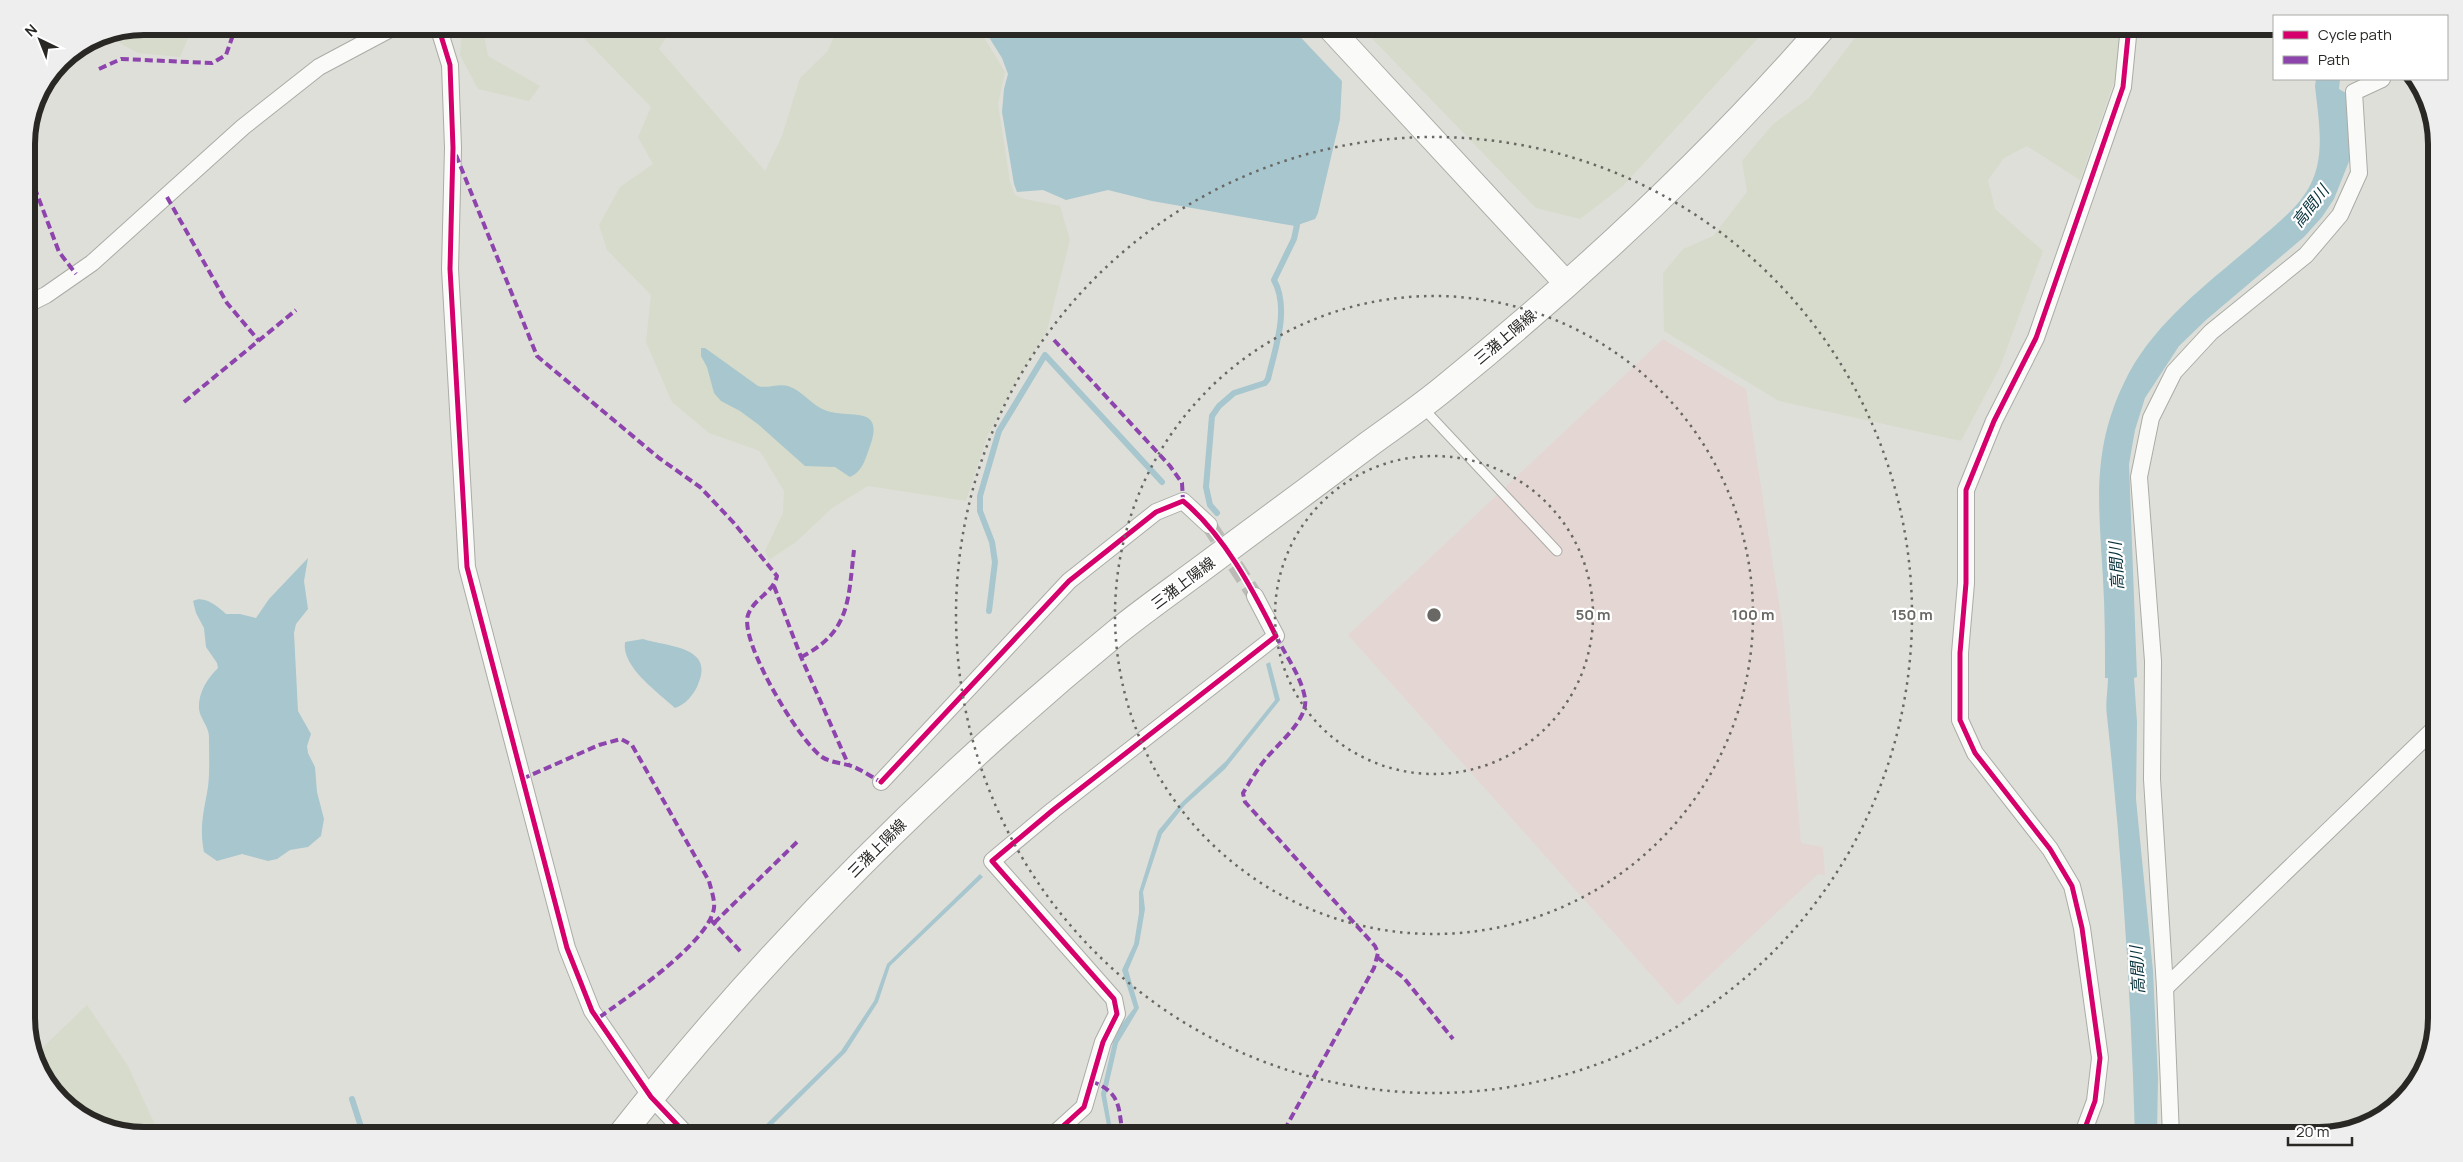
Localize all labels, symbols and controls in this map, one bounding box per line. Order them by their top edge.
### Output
north arrow [15,15,65,65]
legend [2273,15,2448,80]
text: N [21,20,41,41]
text: Cycle path [2318,24,2392,45]
text: Path [2318,49,2350,70]
water label: 高間川 [2287,179,2335,232]
street label: 三潴上陽線 [1470,305,1540,369]
water label: 高間川 [2104,539,2128,591]
street label: 三潴上陽線 [1147,552,1219,614]
text: 50 m [1575,604,1611,625]
text: 100 m [1732,604,1774,625]
text: 150 m [1891,604,1933,625]
centre of rings [1425,606,1443,624]
street label: 三潴上陽線 [843,814,911,882]
water label: 高間川 [2125,943,2149,995]
scale bar [2288,1114,2352,1146]
text: 20 m [2296,1121,2329,1142]

